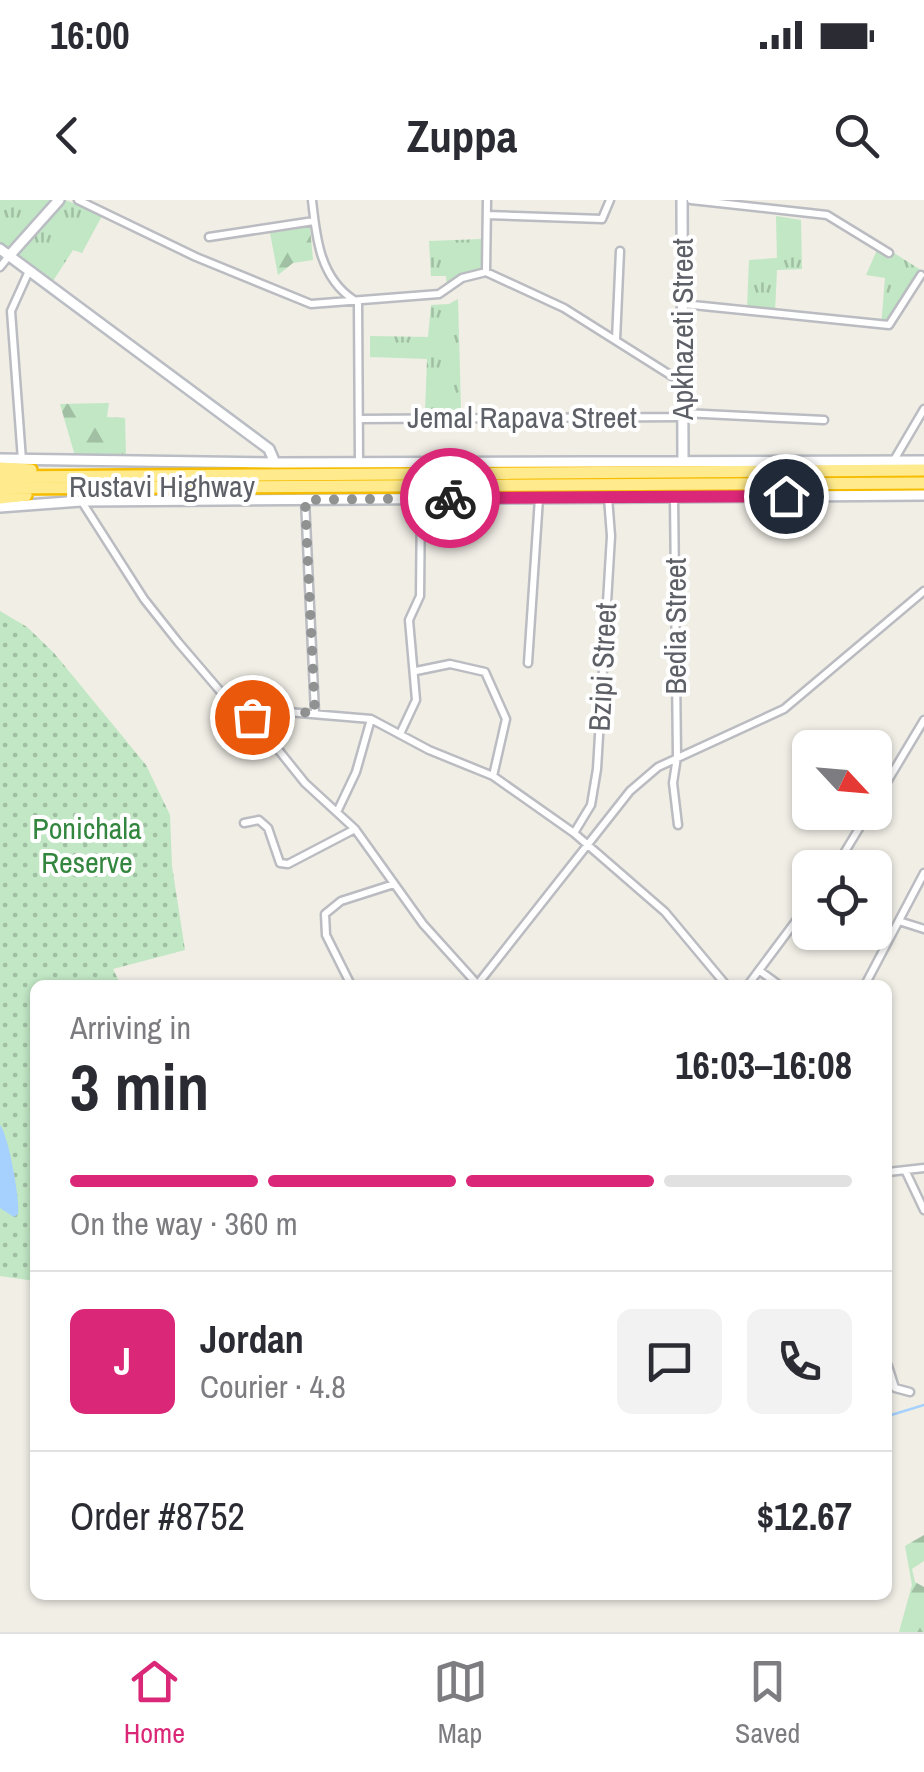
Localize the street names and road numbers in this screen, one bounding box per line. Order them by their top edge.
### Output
street label: Apkhazeti Street [662,238,702,421]
street label: Jemal Rapava Street [407,397,637,437]
street label: Rustavi Highway [69,466,256,506]
street label: Bedia Street [655,557,695,694]
street label: Bzipi Street [579,602,625,732]

